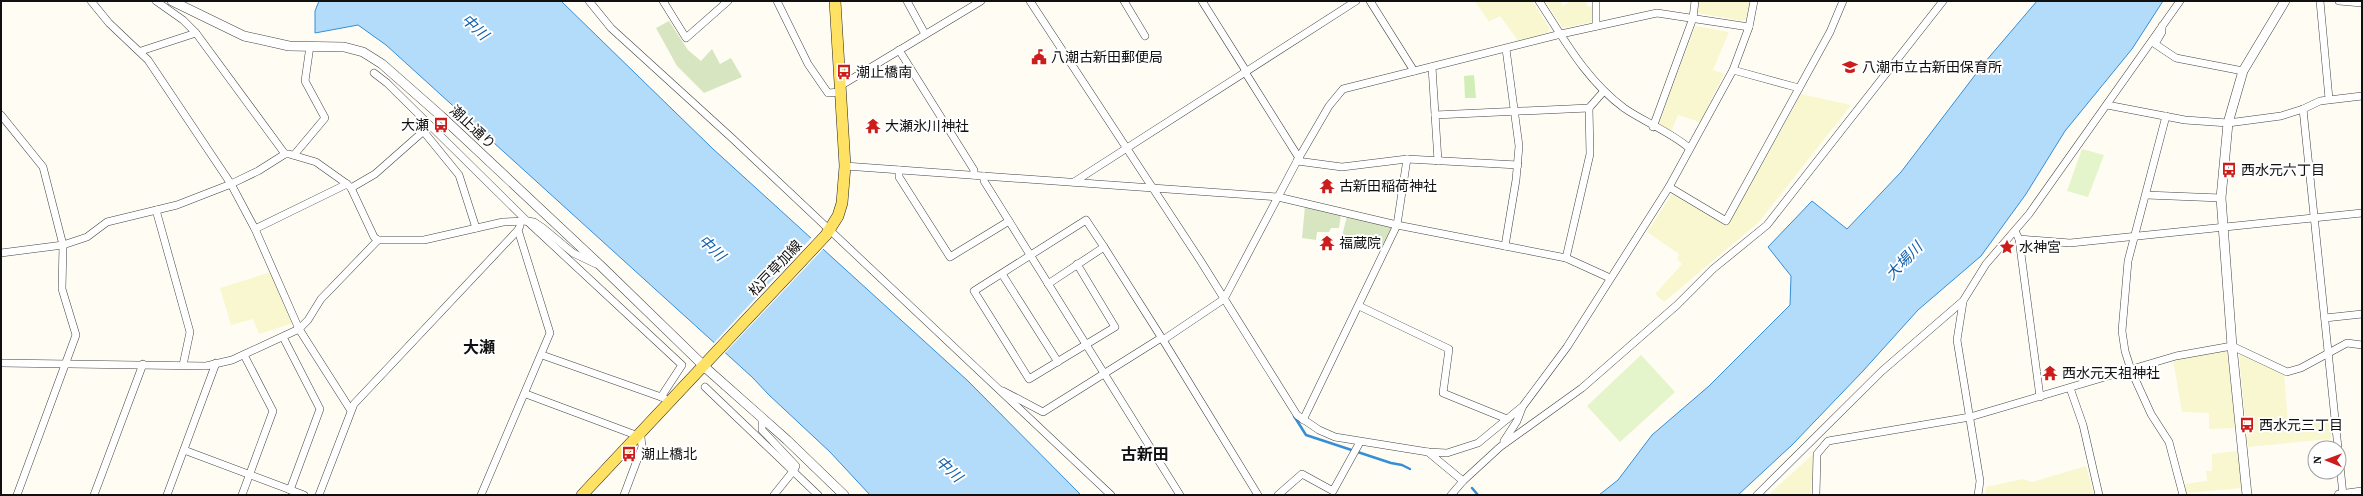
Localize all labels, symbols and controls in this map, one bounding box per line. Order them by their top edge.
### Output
water label: 中川 [457,9,495,46]
place label: 八潮古新田郵便局 [1051,47,1163,67]
public building icon: 八潮古新田郵便局 [1030,48,1048,66]
place label: 八潮市立古新田保育所 [1862,57,2002,77]
school or university icon: 八潮市立古新田保育所 [1841,58,1859,76]
place label: 潮止橋南 [856,62,912,82]
bus stop icon: 潮止橋南 [835,63,853,81]
street label: 潮止通り [446,101,500,153]
place label: 大瀬 [401,115,429,135]
bus stop icon: 大瀬 [432,116,450,134]
place label: 大瀬氷川神社 [885,116,969,136]
temple icon: 大瀬氷川神社 [864,117,882,135]
place label: 西水元六丁目 [2241,160,2325,180]
bus stop icon: 西水元六丁目 [2220,161,2238,179]
place label: 古新田稲荷神社 [1339,176,1437,196]
temple icon: 古新田稲荷神社 [1318,177,1336,195]
water label: 中川 [694,230,732,267]
place label: 福蔵院 [1339,233,1381,253]
temple icon: 福蔵院 [1318,234,1336,252]
street label: 松戸草加線 [744,236,806,300]
water label: 大場川 [1880,236,1928,284]
place label: 水神宮 [2019,237,2061,257]
place icon: 水神宮 [1998,238,2016,256]
district label: 大瀬 [463,336,495,358]
place label: 西水元天祖神社 [2062,363,2160,383]
temple icon: 西水元天祖神社 [2041,364,2059,382]
place label: 西水元三丁目 [2259,415,2343,435]
bus stop icon: 西水元三丁目 [2238,416,2256,434]
north arrow [2307,440,2347,480]
district label: 古新田 [1121,443,1169,465]
place label: 潮止橋北 [641,444,697,464]
bus stop icon: 潮止橋北 [620,445,638,463]
water label: 中川 [931,451,969,488]
text: N [2310,456,2325,464]

